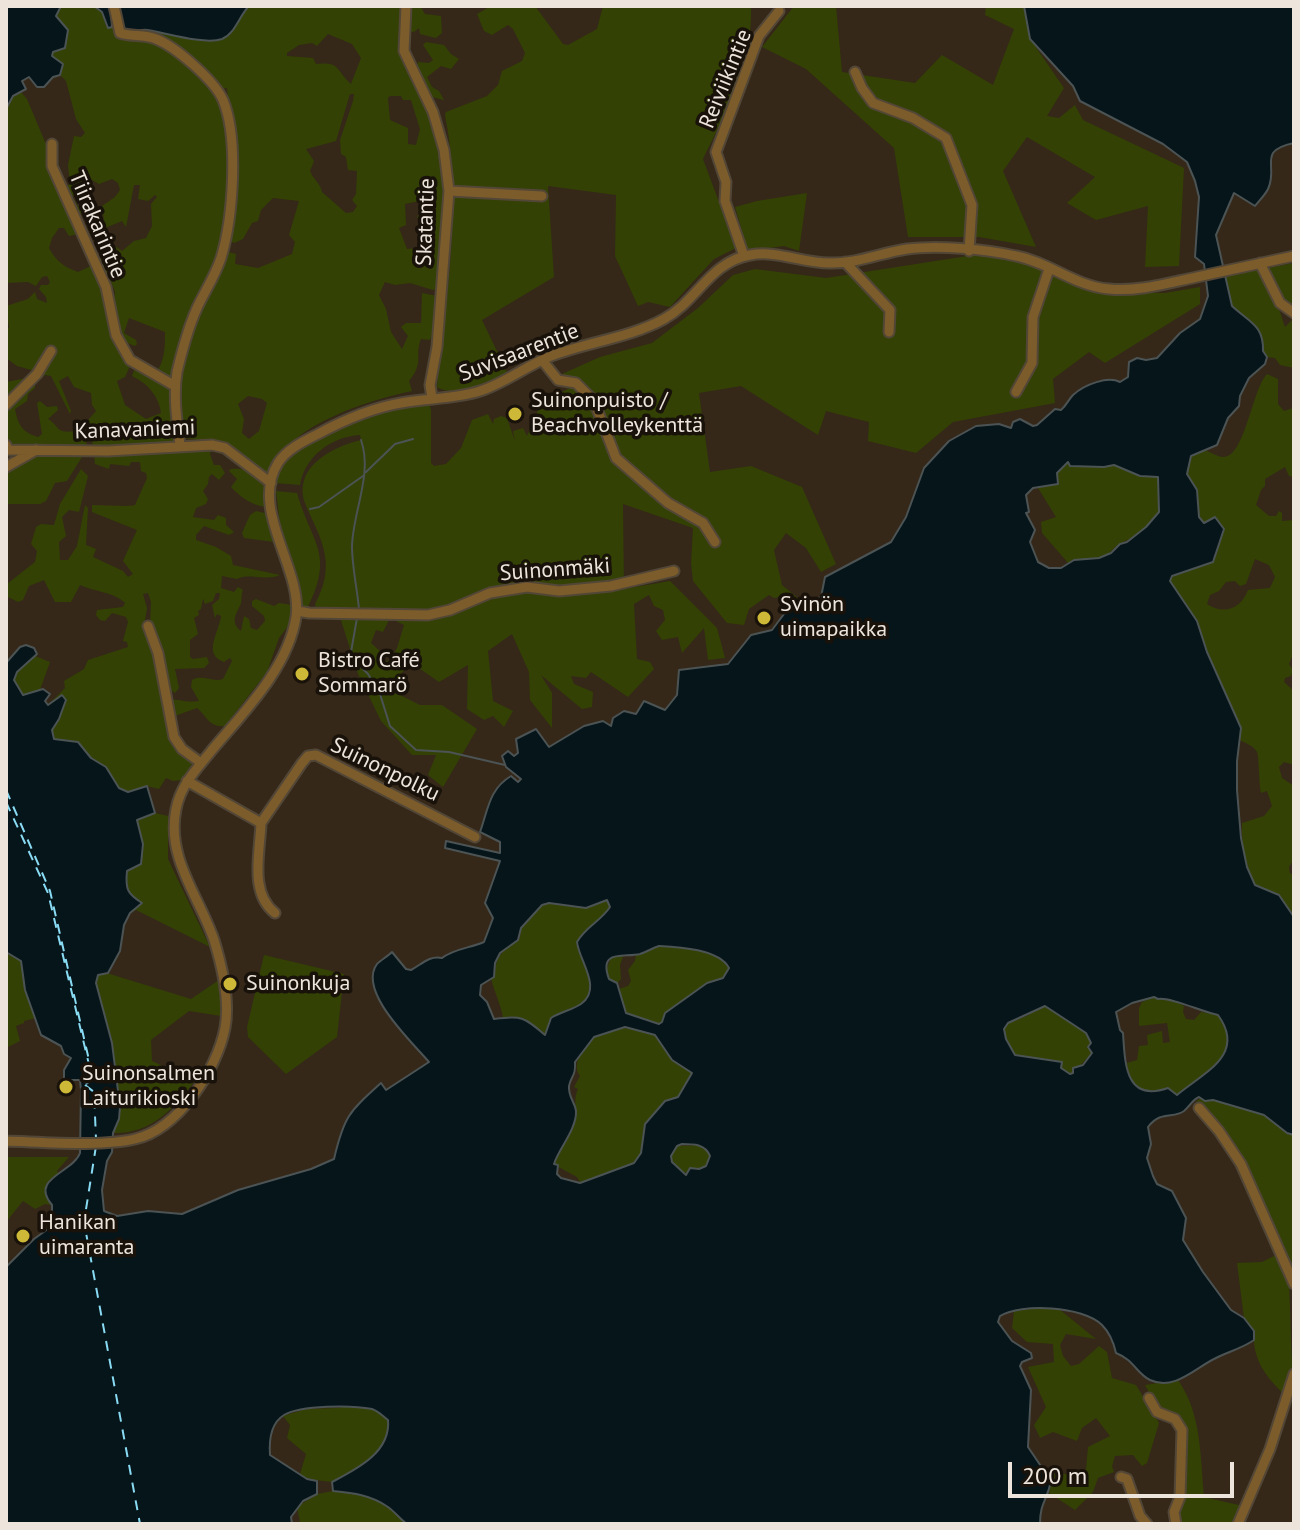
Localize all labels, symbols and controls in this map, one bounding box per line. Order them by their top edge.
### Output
street label: Reiviikintie [694,26,758,132]
street label: Tiirakarintie [63,167,131,283]
street label: Skatantie [411,178,441,266]
street label: Suvisaarentie [455,318,583,388]
place label: Suinonpuisto / Beachvolleykenttä [531,388,703,440]
marker: Suinonpuisto / Beachvolleykenttä [506,405,524,423]
street label: Kanavaniemi [74,415,196,445]
street label: Suinonmäki [499,553,611,587]
place label: Svinön uimapaikka [780,592,887,644]
marker: Svinön uimapaikka [755,609,773,627]
place label: Bistro Café Sommarö [318,648,420,700]
marker: Bistro Café Sommarö [293,665,311,683]
street label: Suinonpolku [326,732,444,808]
place label: Suinonkuja [246,971,350,997]
marker: Suinonkuja [221,975,239,993]
place label: Suinonsalmen Laiturikioski [82,1061,215,1112]
marker: Suinonsalmen Laiturikioski [57,1078,75,1096]
place label: Hanikan uimaranta [39,1210,134,1262]
marker: Hanikan uimaranta [14,1227,32,1245]
scale bar [1012,1446,1238,1496]
text: 200 m [1022,1460,1087,1491]

